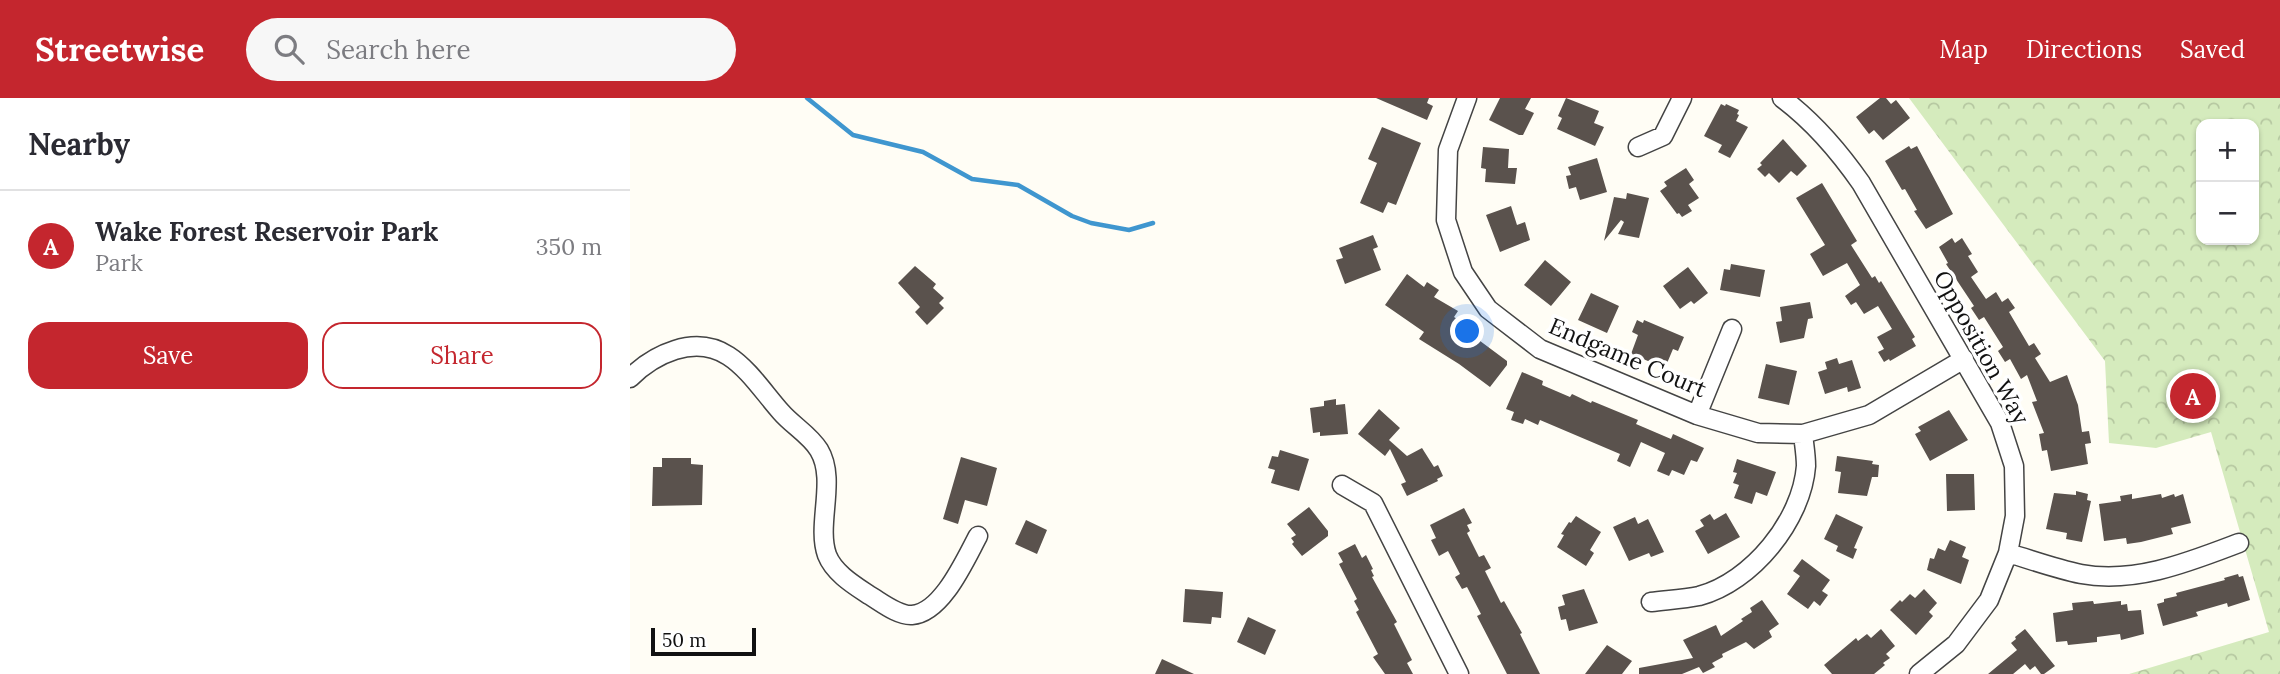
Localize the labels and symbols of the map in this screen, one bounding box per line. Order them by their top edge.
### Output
street label: Opposition Way [1928,265,2037,430]
street label: Endgame Court [1545,311,1711,403]
your location [1450,314,1484,348]
pin: A [2170,370,2216,422]
scale bar [651,625,756,657]

